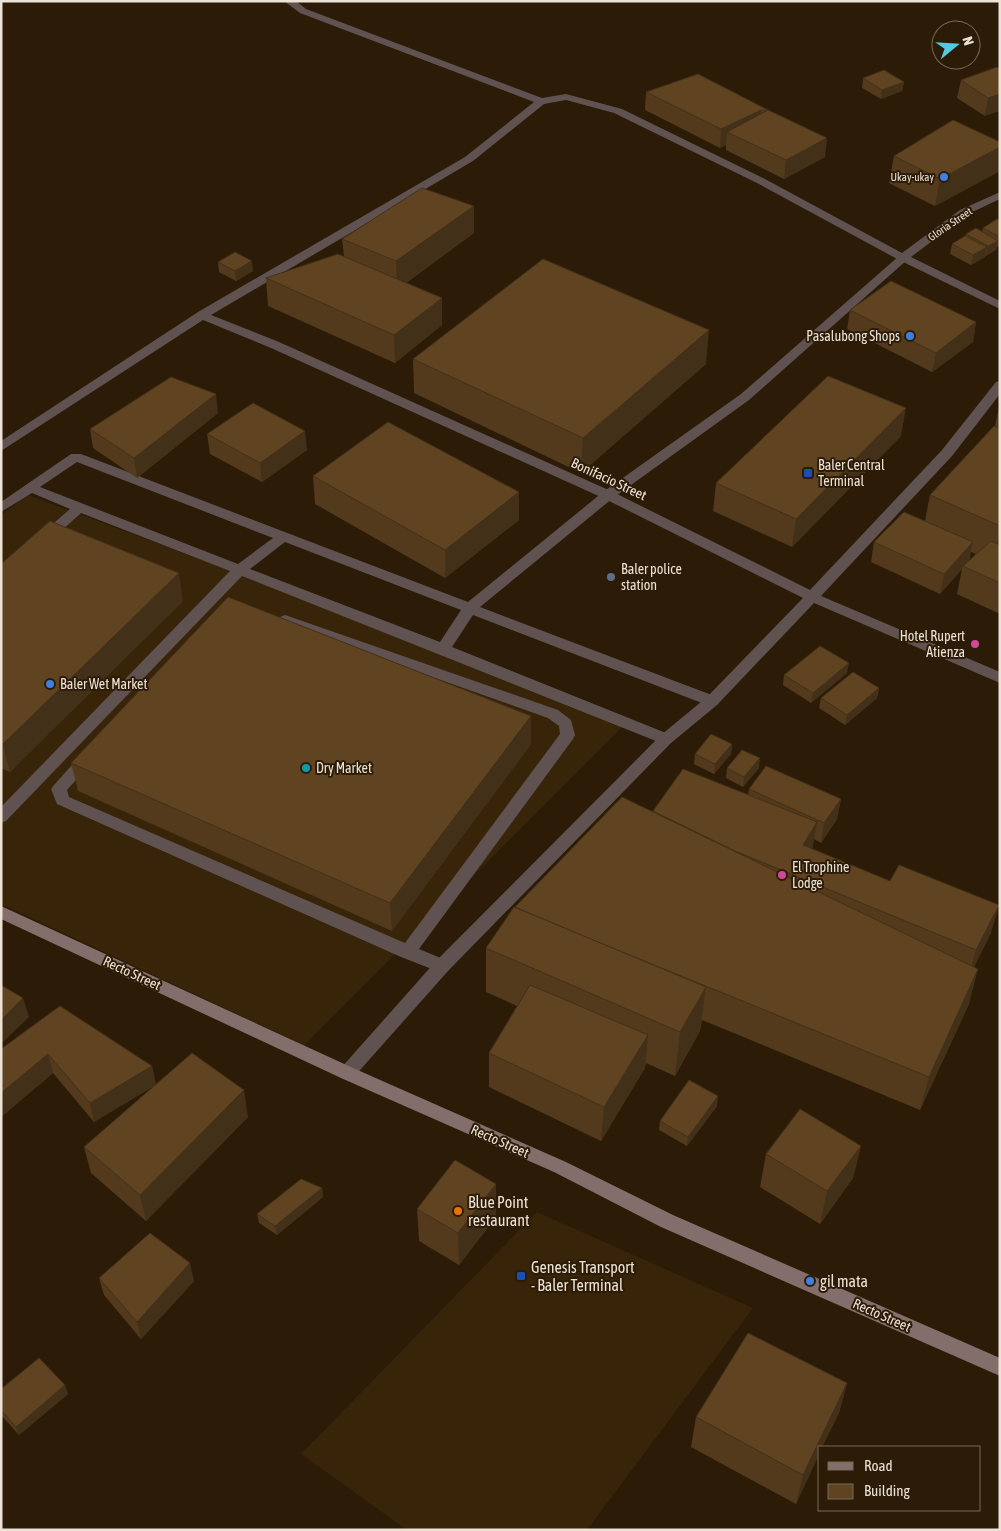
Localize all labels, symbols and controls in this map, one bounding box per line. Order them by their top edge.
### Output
north arrow [931,20,981,70]
text: N [959,35,977,47]
place label: Ukay-ukay [890,171,934,183]
marker: Ukay-ukay [938,171,950,183]
street label: Gloria Street [926,205,974,243]
place label: Pasalubong Shops [806,328,900,344]
marker: Pasalubong Shops [904,330,916,342]
street label: Bonifacio Street [569,455,649,503]
place label: Baler Central Terminal [818,457,885,489]
marker: Baler Central Terminal [802,467,814,479]
place label: Baler police station [621,561,682,593]
marker: Baler police station [605,571,617,583]
place label: Hotel Rupert Atienza [900,628,965,660]
marker: Hotel Rupert Atienza [969,638,981,650]
place label: Baler Wet Market [60,676,147,692]
marker: Baler Wet Market [44,678,56,690]
place label: Dry Market [316,760,372,776]
marker: Dry Market [300,762,312,774]
place label: El Trophine Lodge [792,859,849,891]
marker: El Trophine Lodge [776,869,788,881]
street label: Recto Street [101,953,163,993]
street label: Recto Street [469,1121,531,1161]
place label: Blue Point restaurant [468,1193,530,1229]
marker: Blue Point restaurant [452,1205,464,1217]
place label: Genesis Transport - Baler Terminal [531,1258,635,1294]
marker: Genesis Transport - Baler Terminal [515,1270,527,1282]
place label: gil mata [820,1272,868,1291]
marker: gil mata [804,1275,816,1287]
street label: Recto Street [851,1295,913,1335]
legend [818,1446,981,1511]
text: Road [864,1457,893,1474]
text: Building [864,1482,910,1499]

